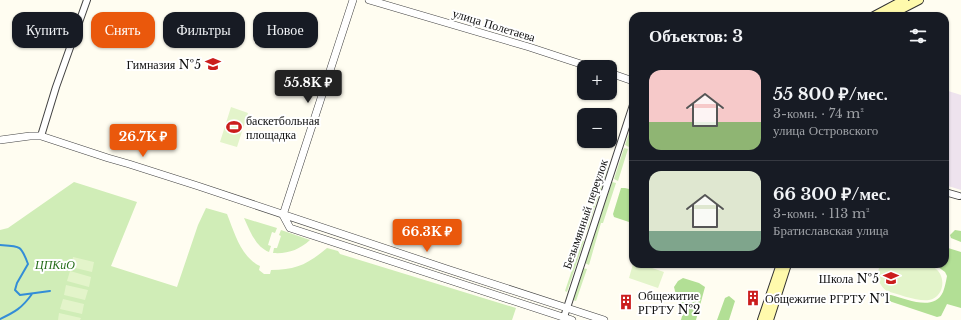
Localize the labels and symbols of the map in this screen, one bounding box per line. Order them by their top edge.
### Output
street label: улица Полетаева [451,5,538,45]
school or university icon: Гимназия №5 [204,55,222,73]
place label: Гимназия №5 [126,57,201,72]
pin: 55.8K ₽ [271,70,345,104]
place label: баскетбольная площадка [246,113,320,142]
sports icon: баскетбольная площадка [225,118,243,136]
pin: 26.7K ₽ [106,124,180,158]
street label: Безымянный переулок [559,157,611,271]
pin: 66.3K ₽ [390,219,464,253]
park label: ЦПКиО [34,257,75,272]
school or university icon: Школа №5 [882,269,900,287]
place label: Школа №5 [819,271,879,286]
place label: Общежитие РГРТУ №2 [638,288,701,317]
building icon: Общежитие РГРТУ №1 [744,289,762,307]
place label: Общежитие РГРТУ №1 [765,291,890,306]
building icon: Общежитие РГРТУ №2 [617,293,635,311]

